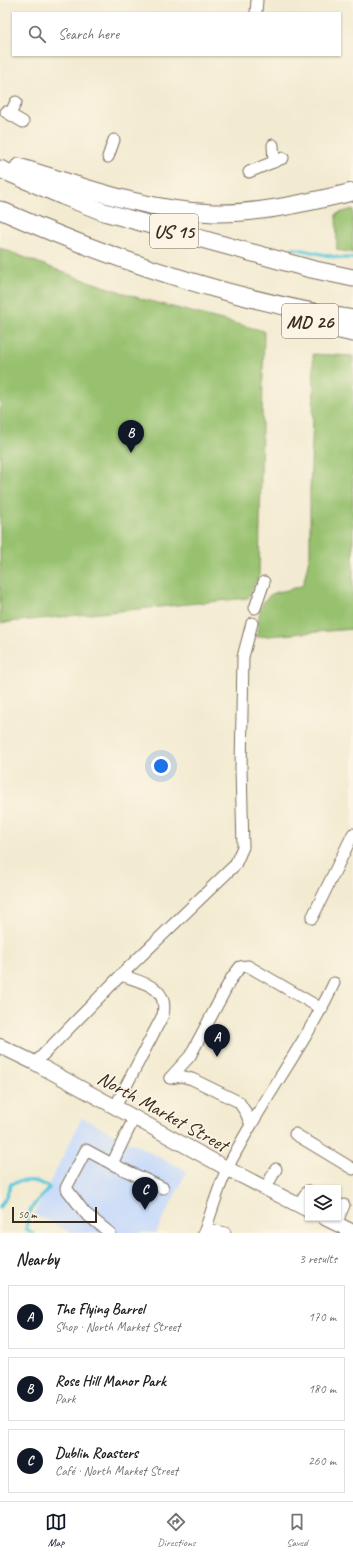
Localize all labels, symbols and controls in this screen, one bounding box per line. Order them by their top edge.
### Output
search box [12,12,341,56]
icon: search [26,23,48,45]
text: Search here [58,25,119,44]
road number: US 15 [150,214,198,248]
road number: MD 26 [282,304,338,338]
pin: B [118,420,144,453]
your location [151,756,171,776]
pin: A [204,1024,230,1057]
street label: North Market Street [93,1065,235,1159]
pin: C [132,1177,158,1210]
map controls [305,1185,341,1221]
button: layers [305,1185,341,1221]
scale bar [12,1205,97,1224]
text: 50 m [18,1207,37,1221]
text: Nearby [16,1249,59,1270]
text: 3 results [299,1251,337,1267]
text: The Flying Barrel [55,1300,144,1319]
text: A [27,1309,33,1325]
text: 170 m [308,1309,336,1325]
text: Shop · North Market Street [55,1319,180,1335]
text: Rose Hill Manor Park [55,1372,166,1391]
text: B [27,1381,33,1397]
text: 180 m [308,1381,336,1397]
text: Park [55,1391,76,1407]
text: Dublin Roasters [55,1444,138,1463]
text: C [27,1453,33,1469]
text: 260 m [308,1453,336,1469]
text: Café · North Market Street [55,1463,178,1479]
tab: Map [45,1511,67,1549]
tab: Directions [157,1511,196,1549]
tab: Saved [286,1511,308,1549]

